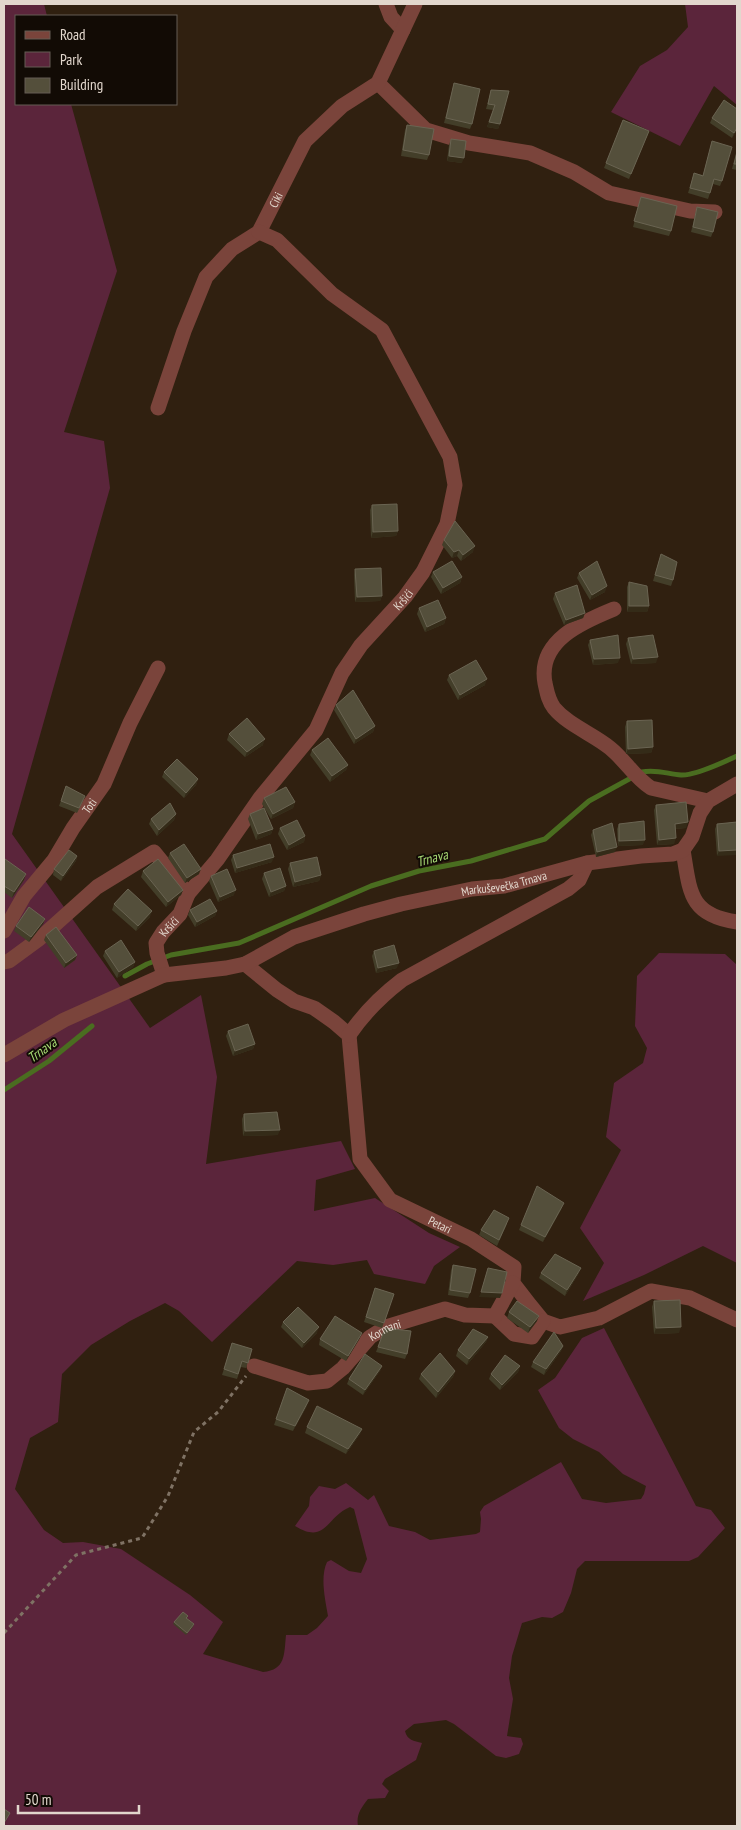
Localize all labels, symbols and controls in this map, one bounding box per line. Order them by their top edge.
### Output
legend [15,15,178,105]
text: Road [60,25,86,44]
text: Park [60,50,82,69]
text: Building [60,75,103,94]
street label: Ciki [265,189,286,210]
street label: Kršići [390,586,416,613]
street label: Toti [78,795,99,816]
water label: Trnava [414,845,451,871]
street label: Markuševečka Trnava [460,867,549,899]
street label: Kršići [155,913,182,939]
water label: Trnava [24,1033,61,1067]
street label: Petari [426,1212,454,1236]
street label: Kormani [365,1315,402,1344]
scale bar [18,1782,139,1814]
text: 50 m [25,1790,51,1809]

